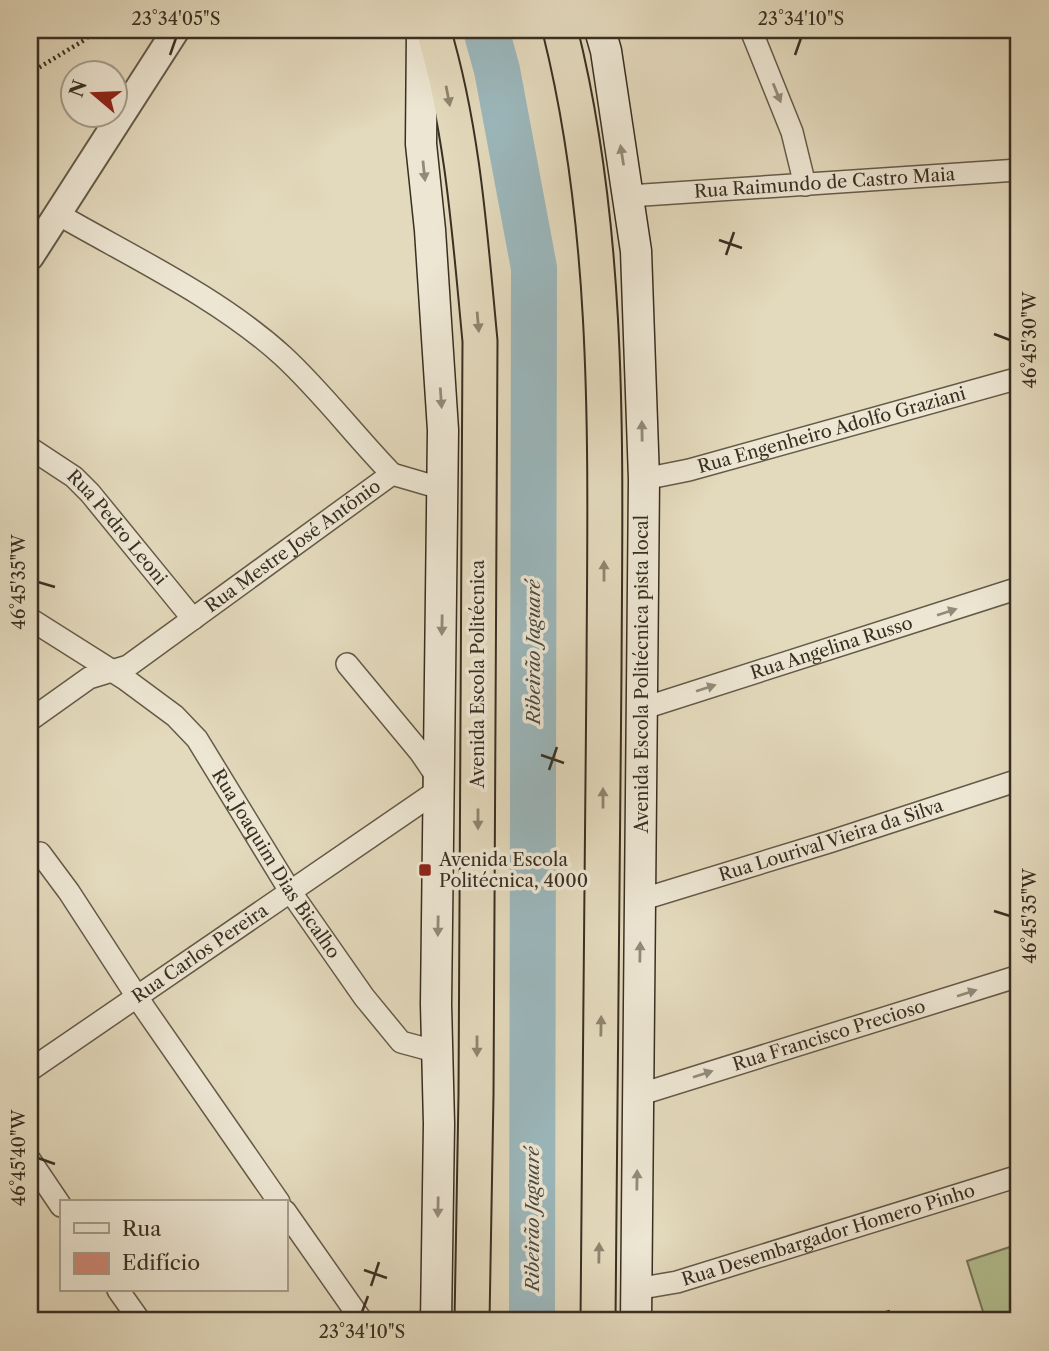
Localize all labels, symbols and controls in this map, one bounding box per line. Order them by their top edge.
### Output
text: 23°34'05"S [132,8,220,30]
text: 23°34'10"S [758,8,844,30]
north arrow [60,60,130,130]
text: N [65,77,92,100]
one-way arrow [771,83,782,104]
one-way arrow [443,85,454,107]
one-way arrow [616,144,627,166]
one-way arrow [418,161,429,183]
street label: Rua Raimundo de Castro Maia [693,163,956,203]
text: 46°45'30"W [1019,290,1041,389]
one-way arrow [473,311,484,333]
street label: Rua Engenheiro Adolfo Graziani [695,382,969,478]
one-way arrow [435,387,446,409]
one-way arrow [637,419,648,441]
street label: Rua Pedro Leoni [62,465,172,590]
street label: Rua Mestre José Antônio [201,475,385,617]
street label: Avenida Escola Politécnica pista local [631,515,653,834]
text: 46°45'35"W [8,533,30,630]
street label: Avenida Escola Politécnica [467,559,489,789]
one-way arrow [599,559,610,581]
water label: Ribeirão Jaguaré [522,578,545,726]
one-way arrow [936,606,957,616]
street label: Rua Angelina Russo [748,612,915,684]
one-way arrow [436,615,447,637]
one-way arrow [696,682,717,693]
street label: Rua Joaquim Dias Bicalho [207,765,345,963]
one-way arrow [597,787,609,809]
street label: Rua Lourival Vieira da Silva [716,794,946,886]
one-way arrow [472,808,484,830]
place label: Avenida Escola Politécnica, 4000 [438,849,588,892]
marker: Avenida Escola Politécnica, 4000 [417,862,433,878]
text: 46°45'35"W [1019,867,1041,964]
street label: Rua Carlos Pereira [128,899,272,1008]
one-way arrow [432,916,444,938]
one-way arrow [634,941,645,963]
one-way arrow [957,987,978,998]
street label: Rua Francisco Precioso [730,995,928,1076]
one-way arrow [595,1014,607,1036]
one-way arrow [471,1035,483,1057]
one-way arrow [693,1069,714,1079]
text: 46°45'40"W [8,1108,30,1206]
water label: Ribeirão Jaguaré [521,1145,544,1293]
one-way arrow [631,1168,643,1190]
street label: Rua Desembargador Homero Pinho [679,1179,978,1291]
one-way arrow [432,1196,444,1218]
legend [60,1200,287,1292]
text: Rua [122,1216,162,1241]
one-way arrow [593,1242,605,1264]
text: Edifício [122,1250,200,1275]
text: 23°34'10"S [319,1321,405,1343]

